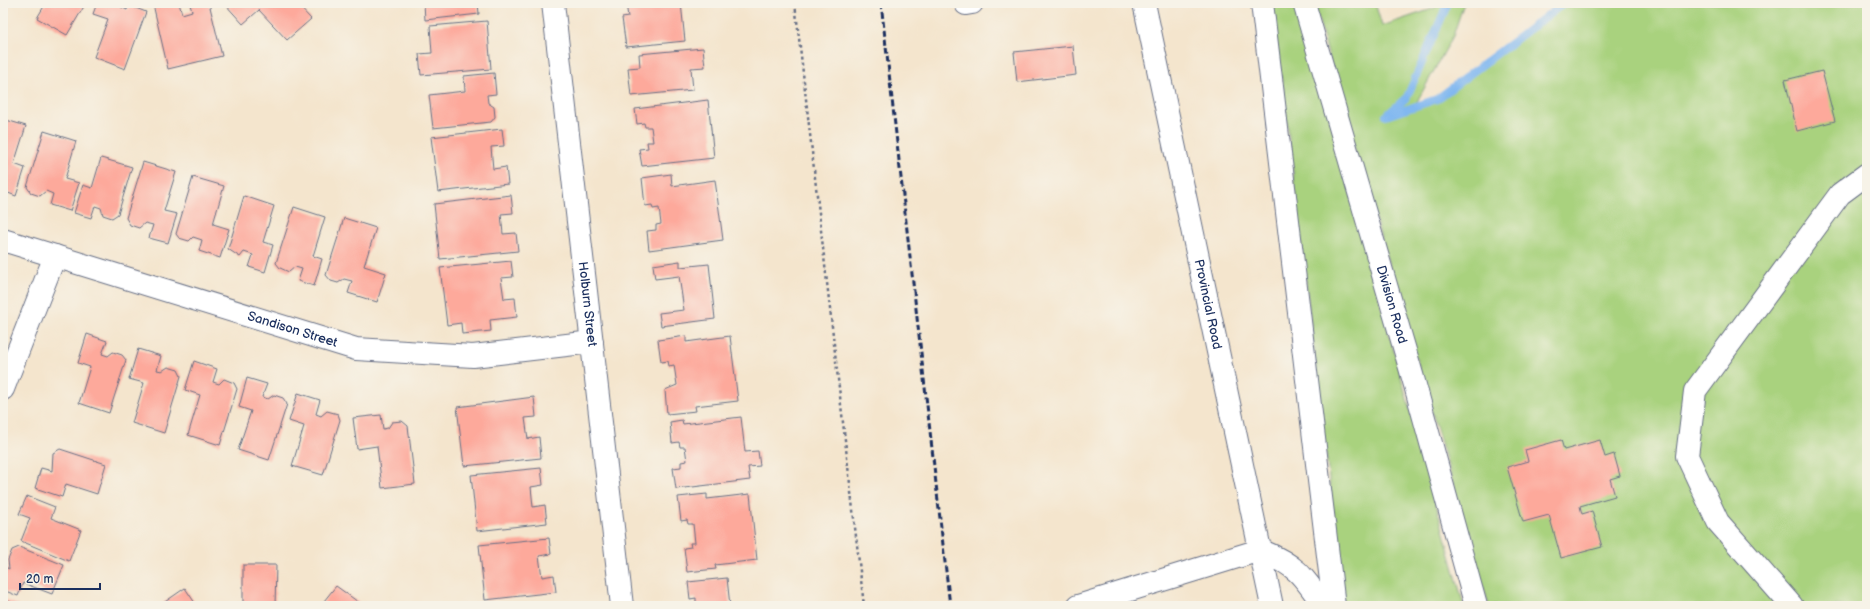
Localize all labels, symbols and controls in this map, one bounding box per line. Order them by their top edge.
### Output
street label: Provincial Road [1191,258,1225,351]
street label: Holburn Street [575,261,600,347]
street label: Division Road [1373,264,1411,345]
street label: Sandison Street [246,308,339,351]
scale bar [20,565,100,591]
text: 20 m [26,572,53,587]

